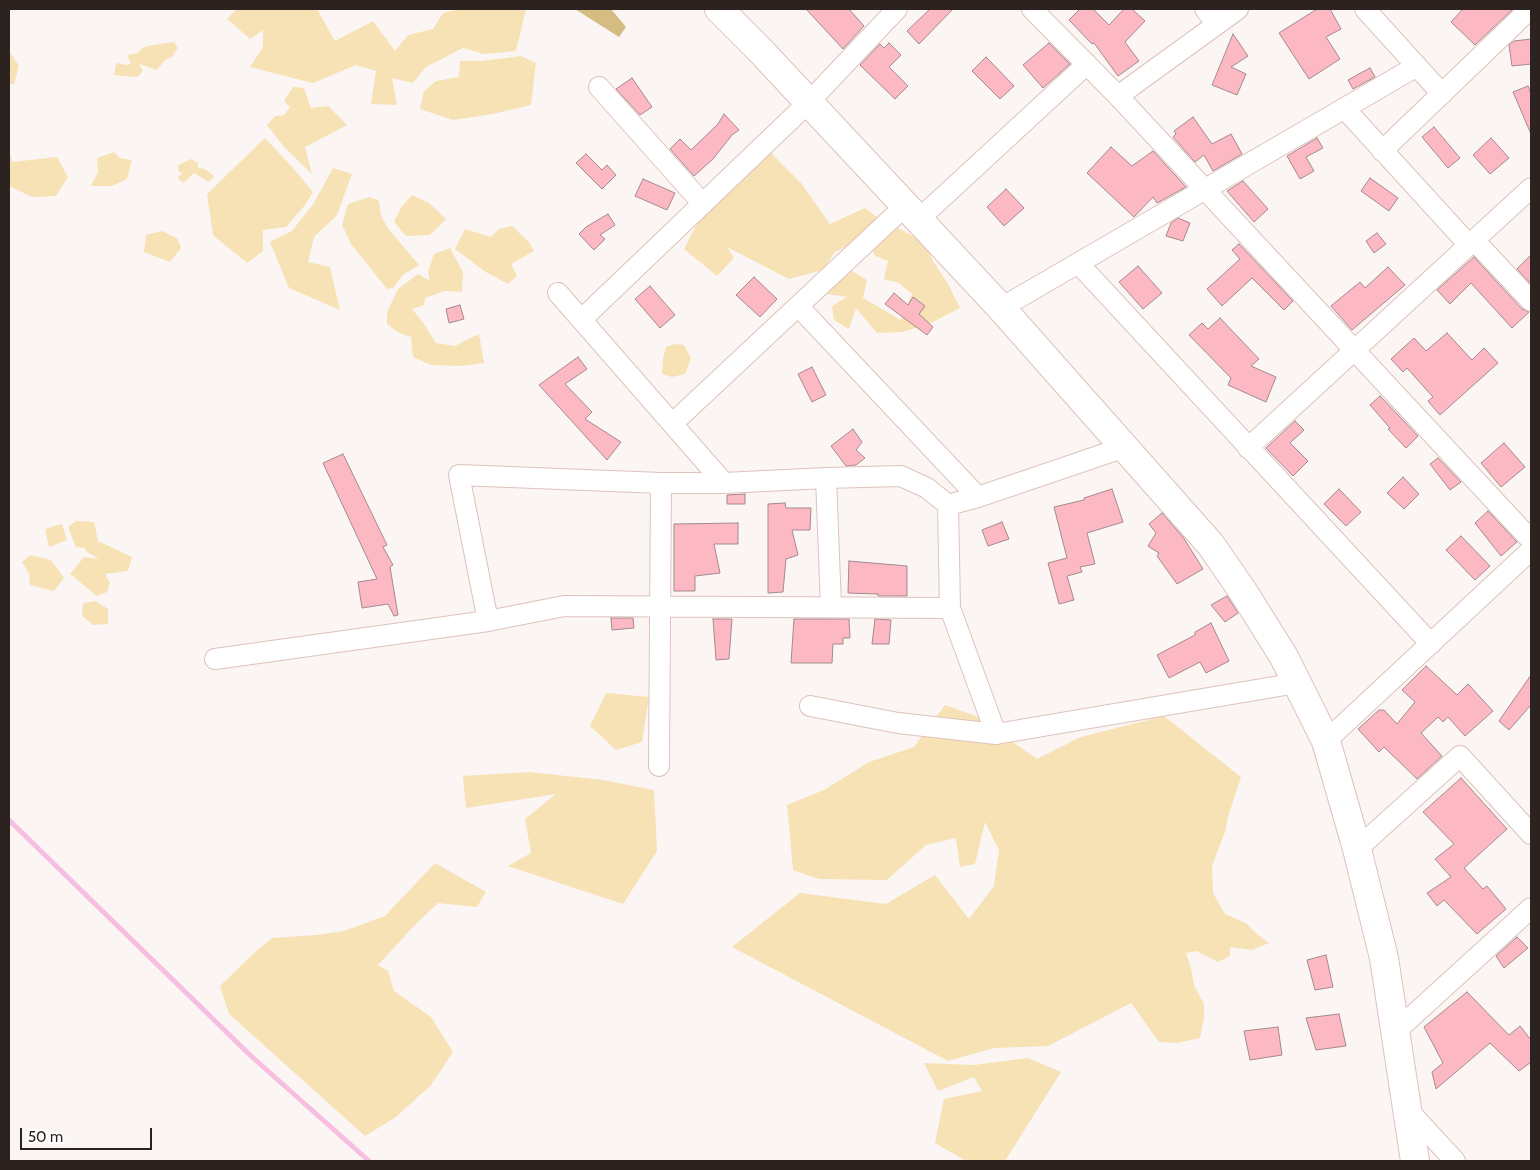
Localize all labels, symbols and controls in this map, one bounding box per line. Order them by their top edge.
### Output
scale bar [22,1118,155,1150]
text: 50 m [28,1128,63,1146]

